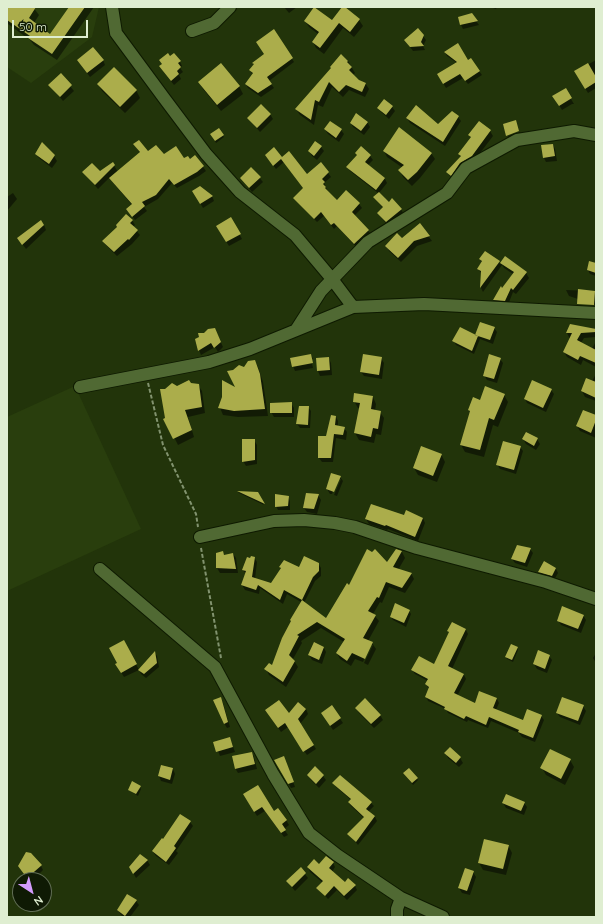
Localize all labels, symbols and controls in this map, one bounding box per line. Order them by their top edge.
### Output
scale bar [14,12,90,38]
text: 50 m [19,19,47,34]
north arrow [12,872,52,912]
text: N [31,893,46,909]

